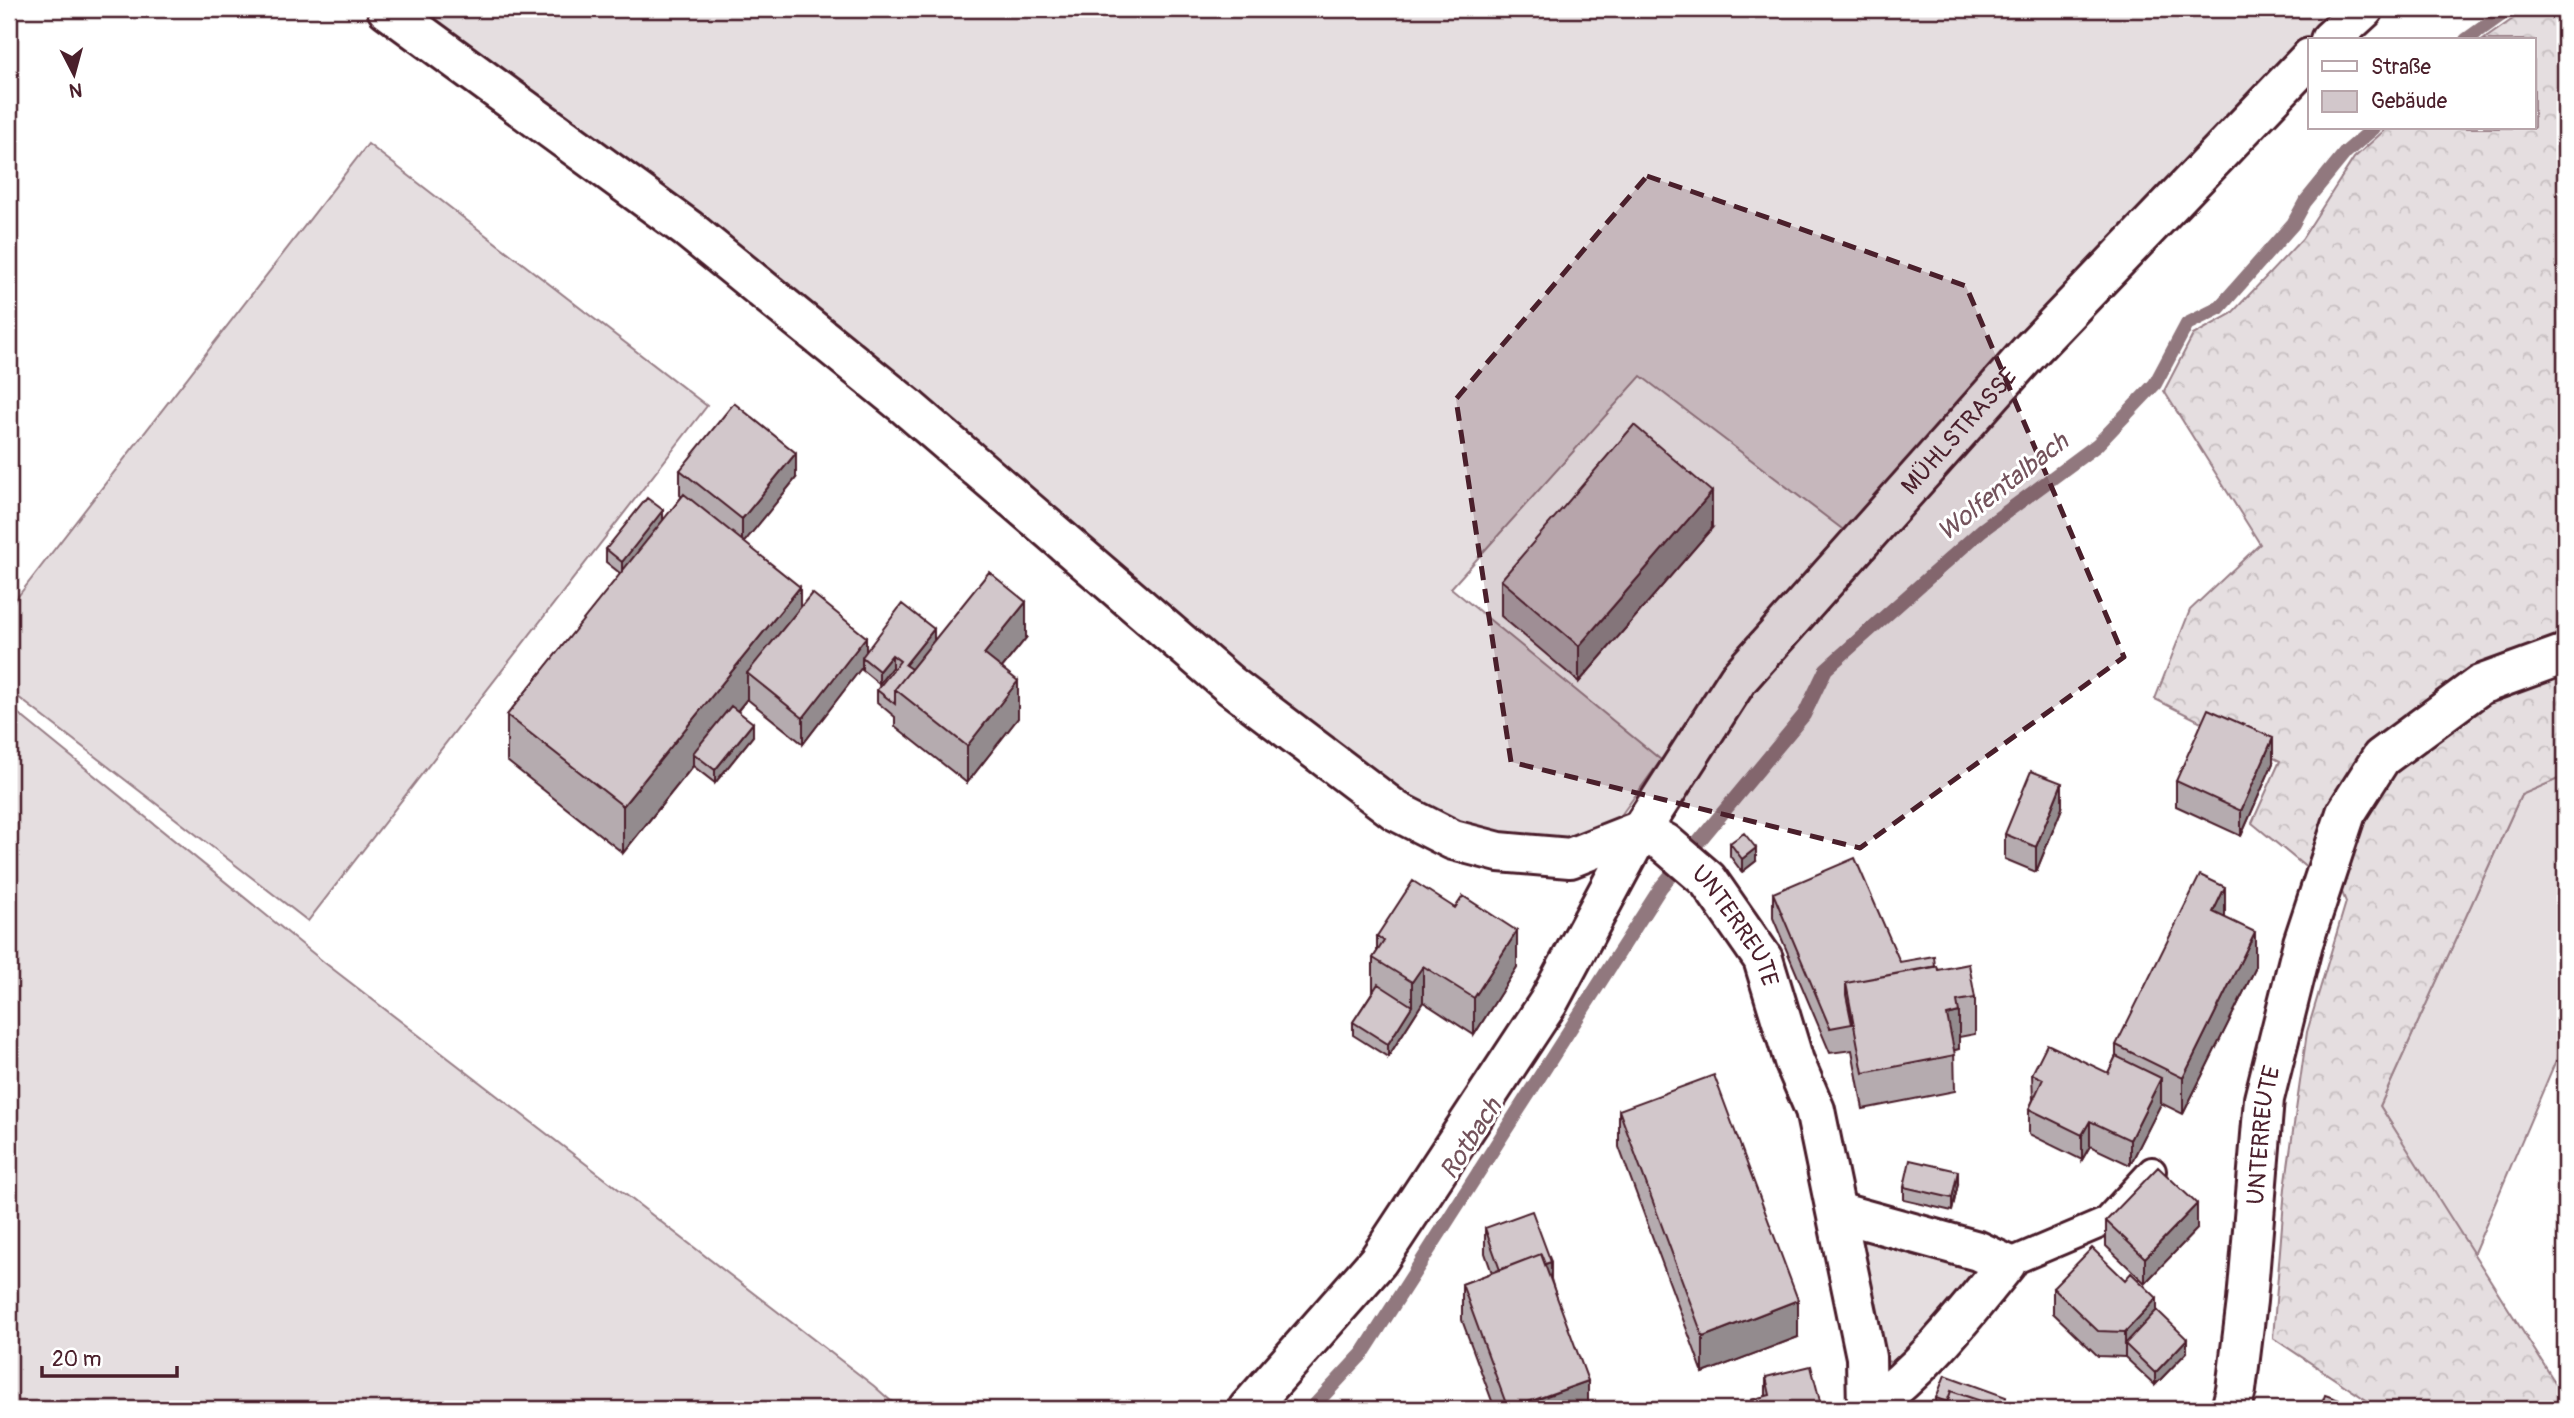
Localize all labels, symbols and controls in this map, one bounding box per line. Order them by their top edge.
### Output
north arrow [38,38,108,108]
legend [2308,38,2536,130]
text: Straße [2371,54,2431,81]
text: N [68,77,83,103]
text: Gebäude [2371,88,2448,115]
street label: MÜHLSTRASSE [1895,362,2023,500]
water label: Wolfentalbach [1931,425,2076,548]
street label: UNTERREUTE [1686,859,1785,990]
street label: UNTERREUTE [2241,1063,2286,1206]
water label: Rotbach [1433,1091,1510,1185]
scale bar [42,1334,177,1378]
text: 20 m [52,1346,101,1373]

